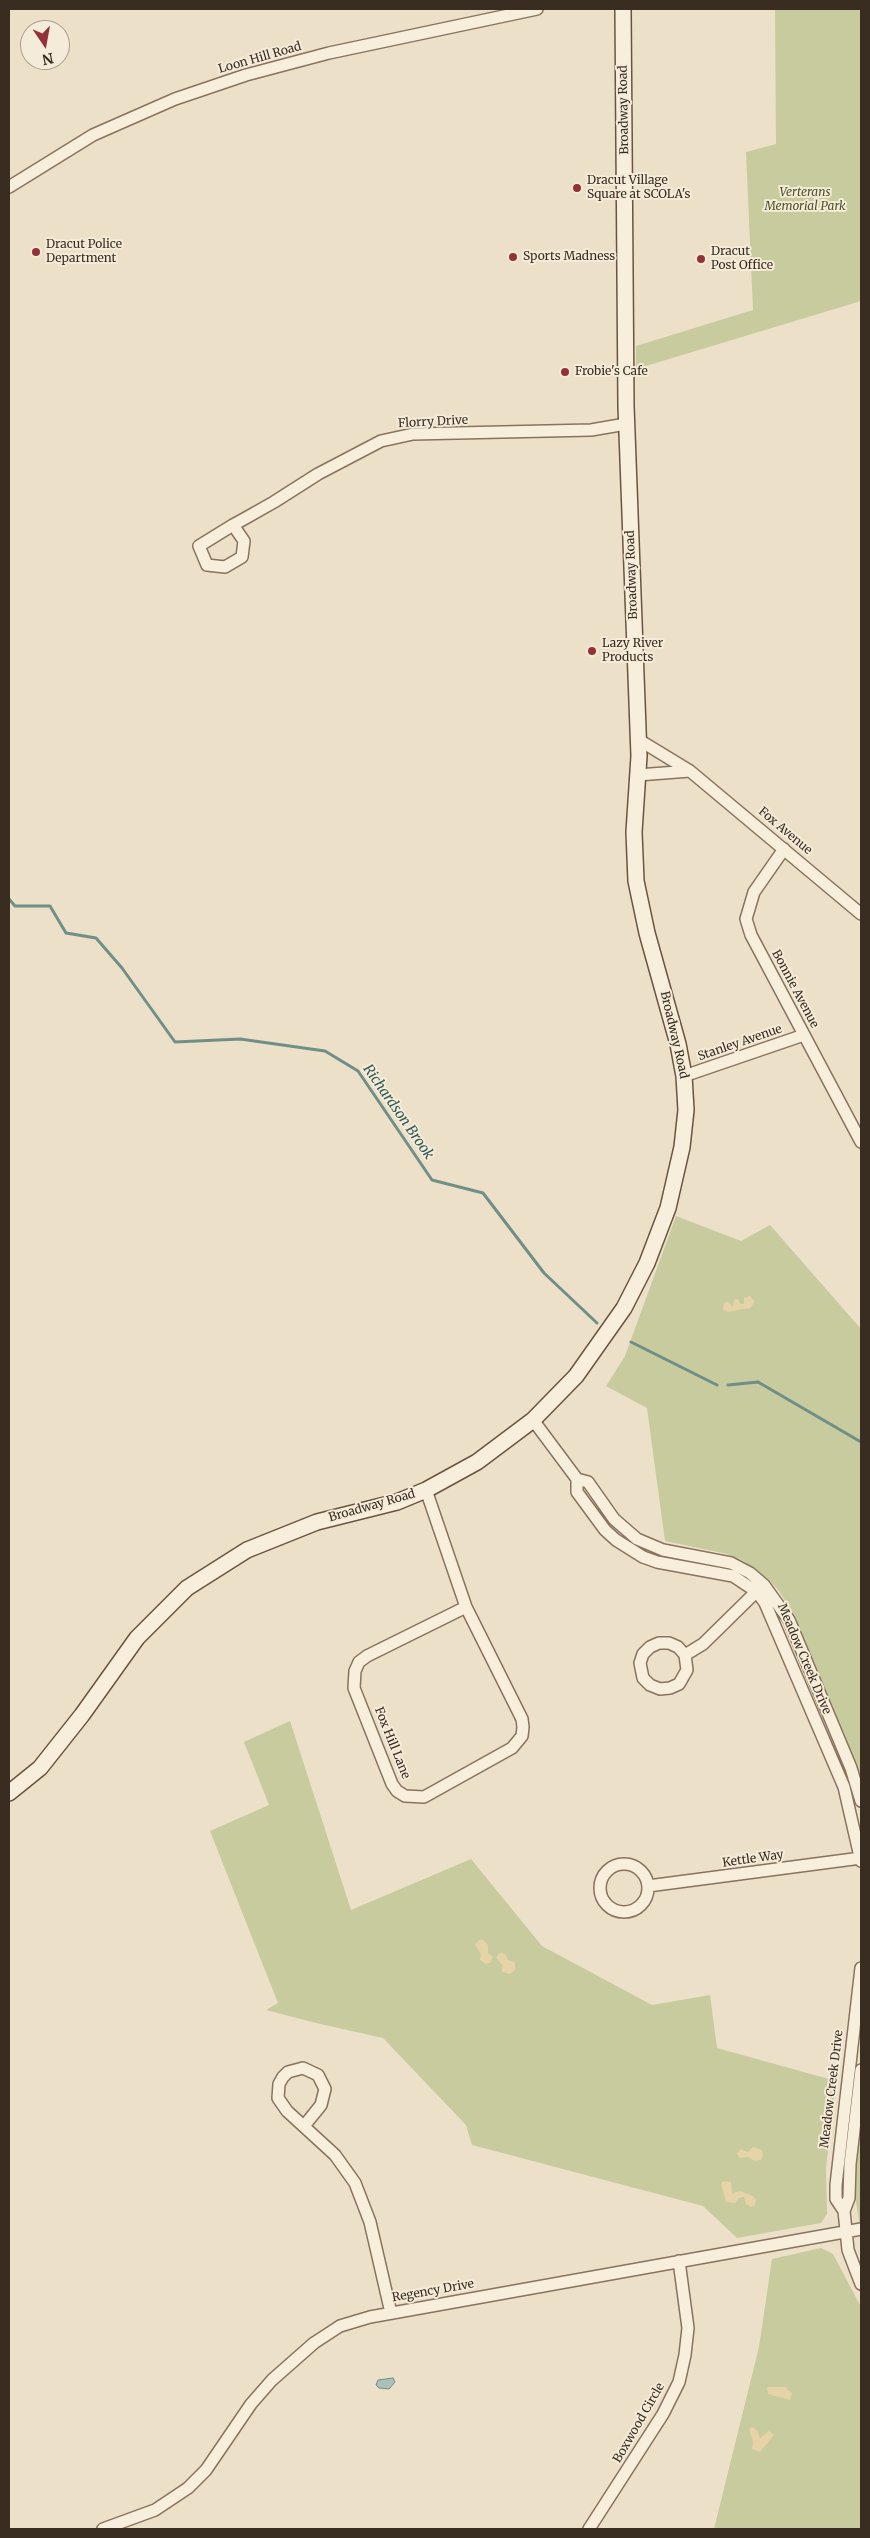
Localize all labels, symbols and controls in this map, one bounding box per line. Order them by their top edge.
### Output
north arrow [20,20,70,70]
street label: Loon Hill Road [217,39,303,77]
text: N [41,49,55,69]
street label: Broadway Road [616,65,632,155]
place label: Dracut Village Square at SCOLA's [587,174,690,202]
marker: Dracut Village Square at SCOLA's [571,182,583,194]
park label: Verterans Memorial Park [764,186,846,214]
place label: Dracut Police Department [46,238,122,266]
place label: Dracut Post Office [711,245,773,273]
marker: Dracut Police Department [30,246,42,258]
place label: Sports Madness [523,250,615,264]
marker: Sports Madness [507,251,519,263]
marker: Dracut Post Office [695,253,707,265]
place label: Frobie's Cafe [575,365,648,379]
marker: Frobie's Cafe [559,366,571,378]
street label: Florry Drive [398,413,468,431]
street label: Broadway Road [623,530,641,620]
place label: Lazy River Products [602,637,663,665]
marker: Lazy River Products [586,645,598,657]
street label: Fox Avenue [755,804,815,858]
street label: Bonnie Avenue [768,948,822,1030]
street label: Broadway Road [657,990,691,1080]
street label: Stanley Avenue [696,1022,784,1064]
water label: Richardson Brook [359,1061,437,1163]
street label: Broadway Road [327,1487,417,1525]
street label: Meadow Creek Drive [774,1601,834,1717]
street label: Fox Hill Lane [371,1705,413,1781]
street label: Kettle Way [722,1848,784,1870]
street label: Meadow Creek Drive [818,2029,846,2149]
street label: Regency Drive [391,2277,475,2305]
street label: Boxwood Circle [610,2380,668,2466]

